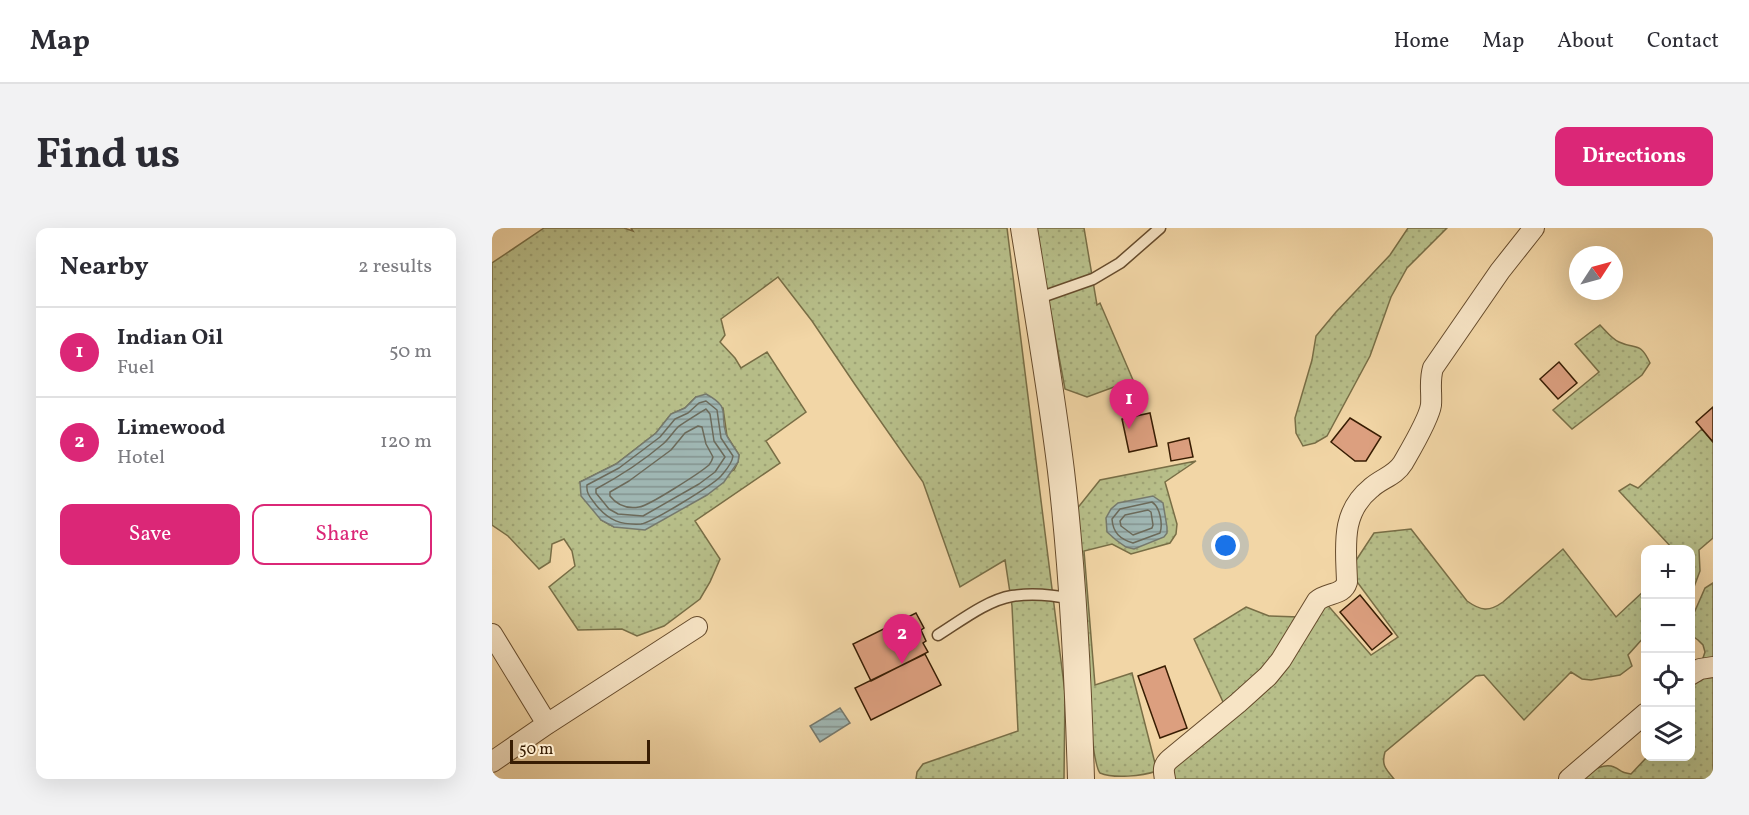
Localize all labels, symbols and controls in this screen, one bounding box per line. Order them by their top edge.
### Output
text: Map [30,22,90,61]
text: Home [1394,27,1449,56]
text: Map [1482,27,1524,56]
text: About [1557,27,1614,56]
text: Contact [1647,27,1719,56]
text: Find us [36,127,180,186]
button: Directions [1555,127,1713,186]
north arrow [1569,246,1623,300]
text: Nearby [60,249,149,285]
text: 2 results [358,253,432,281]
text: Indian Oil [117,323,223,354]
text: 1 [75,338,84,366]
text: 50 m [389,338,432,366]
text: Fuel [117,354,154,382]
pin: 1 [1110,380,1148,429]
text: Limewood [117,413,225,444]
text: 2 [74,428,85,456]
text: 120 m [380,428,432,456]
text: Hotel [117,444,165,472]
button: Save [60,504,240,565]
button: Share [252,504,432,565]
your location [1211,531,1240,560]
map controls [1641,545,1695,761]
button: + [1641,545,1695,599]
button: − [1641,599,1695,653]
pin: 2 [882,614,922,664]
button: locate [1641,653,1695,707]
button: layers [1641,707,1695,761]
scale bar [510,737,650,764]
text: 50 m [519,739,553,761]

